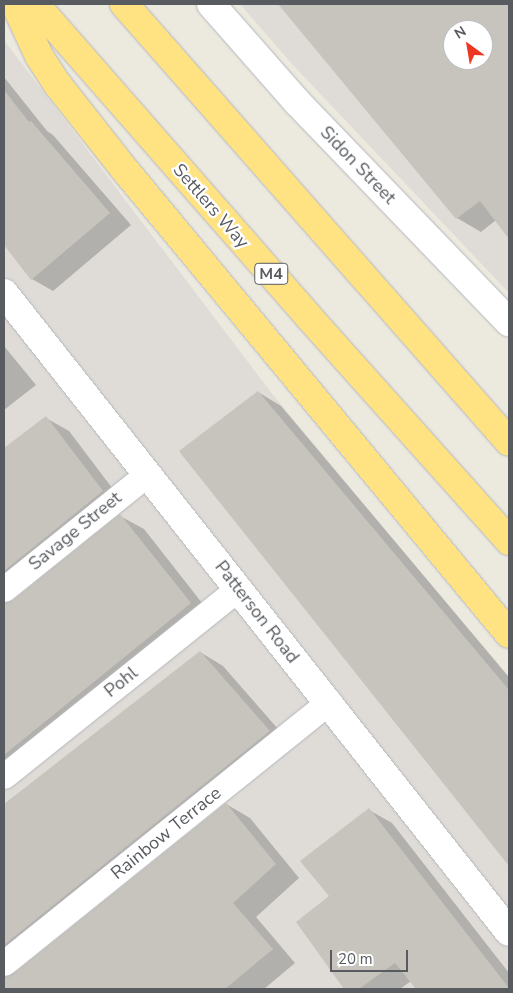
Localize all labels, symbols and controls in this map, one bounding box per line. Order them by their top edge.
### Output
north arrow [443,20,493,70]
text: N [451,22,470,44]
street label: Sidon Street [316,122,400,208]
street label: Settlers Way [168,159,254,253]
road number: M4 [254,260,288,288]
street label: Savage Street [24,487,126,575]
street label: Patterson Road [210,556,304,668]
street label: Pohl [100,662,142,702]
street label: Rainbow Terrace [107,782,225,884]
scale bar [333,940,410,972]
text: 20 m [338,949,373,969]

